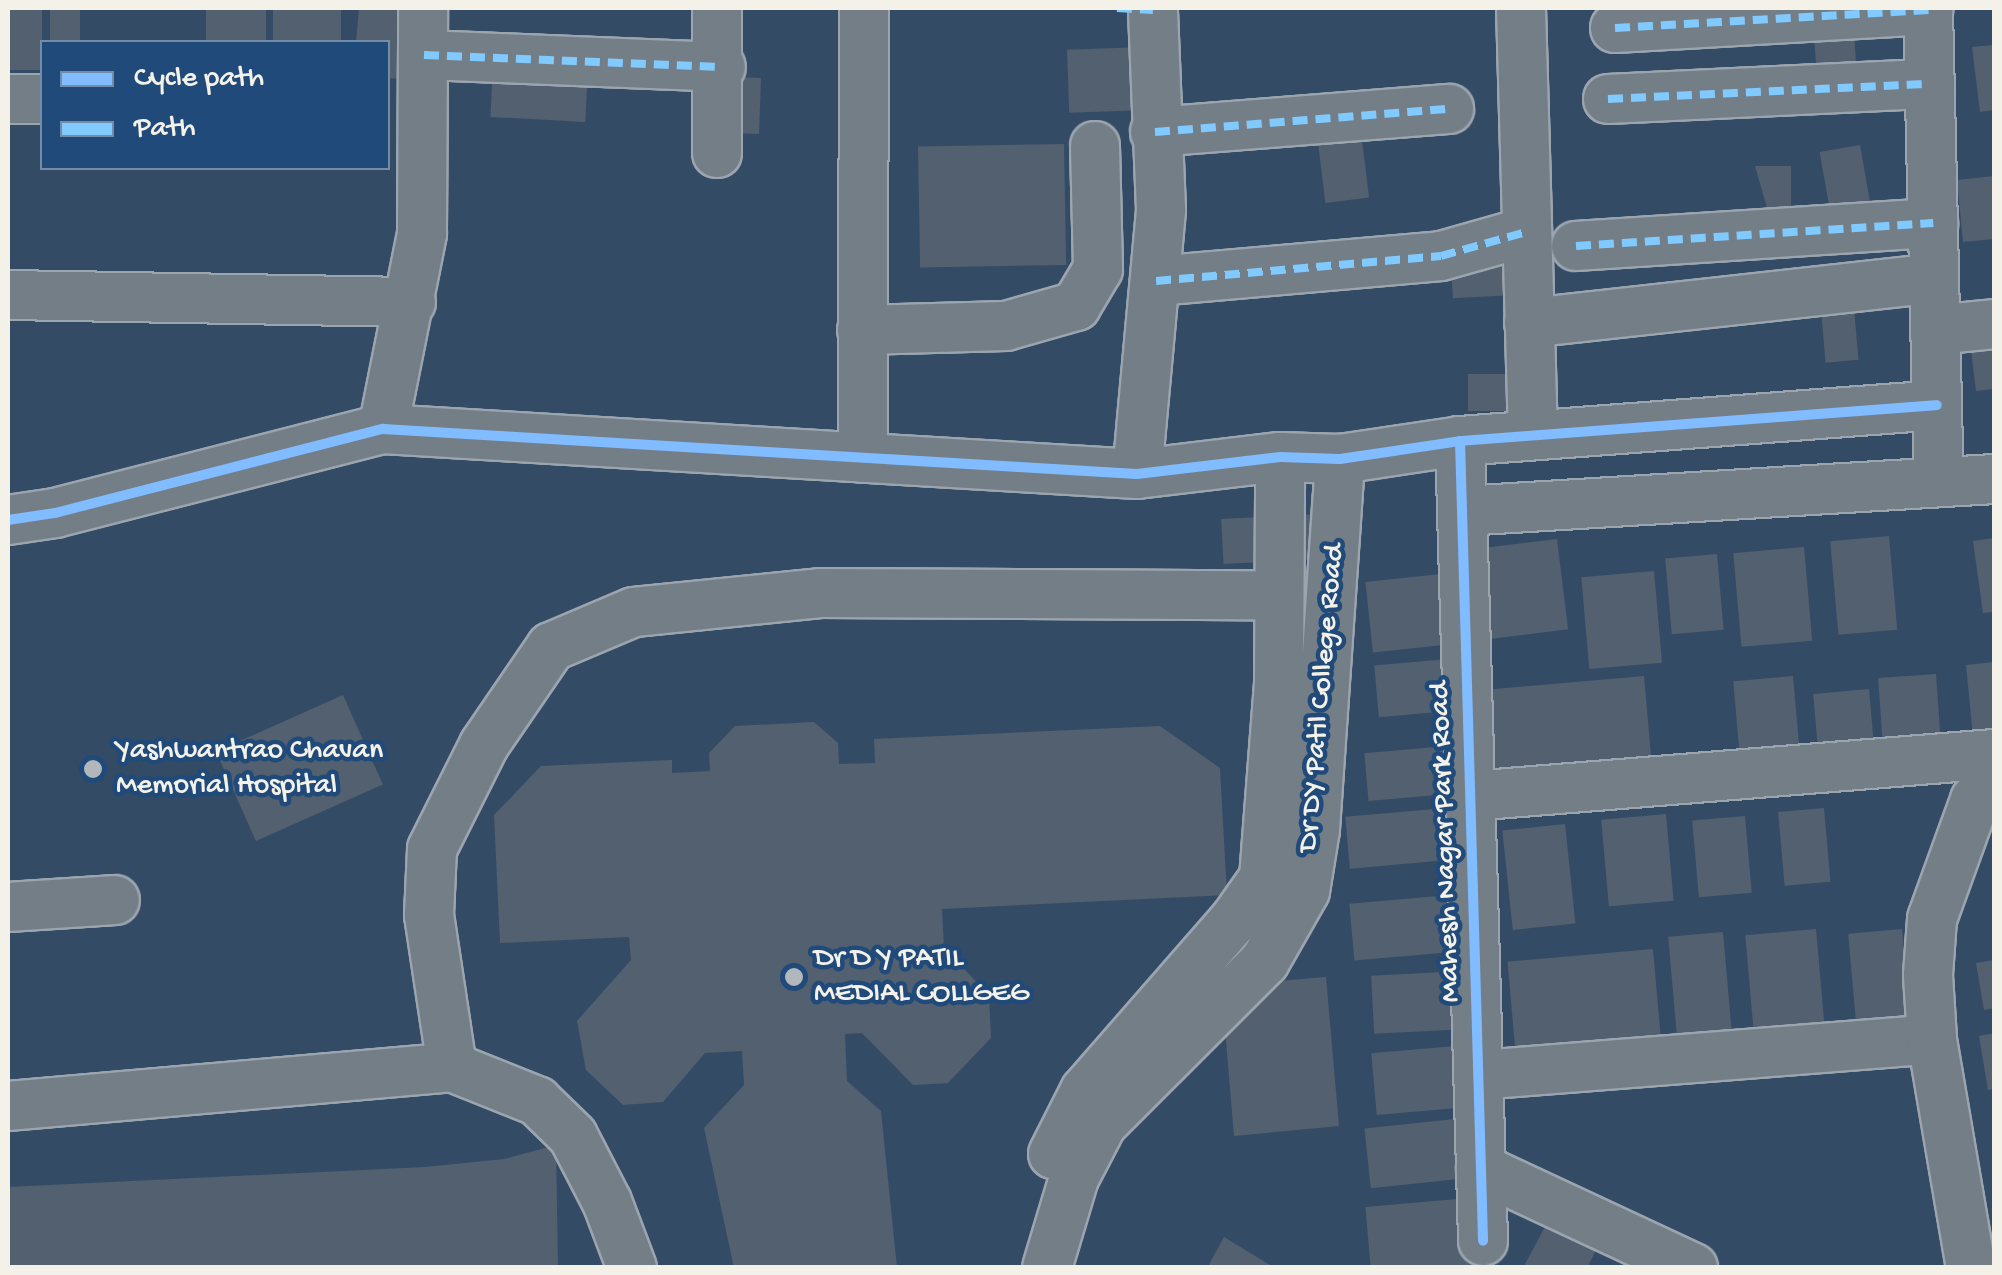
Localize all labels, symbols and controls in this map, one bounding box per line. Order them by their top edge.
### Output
legend [40,40,390,170]
text: Cycle path [134,62,264,97]
text: Path [134,112,196,147]
street label: Dr DY Patil College Road [1292,542,1354,854]
street label: Mahesh Nagar Park Road [1423,681,1471,1003]
place label: Yashwantrao Chavan Memorial Hospital [116,734,383,804]
marker: Yashwantrao Chavan Memorial Hospital [80,756,106,782]
place label: Dr D Y PATIL MEDIAL COLLGEG [814,942,1029,1012]
marker: Dr D Y PATIL MEDIAL COLLGEG [783,966,805,988]

